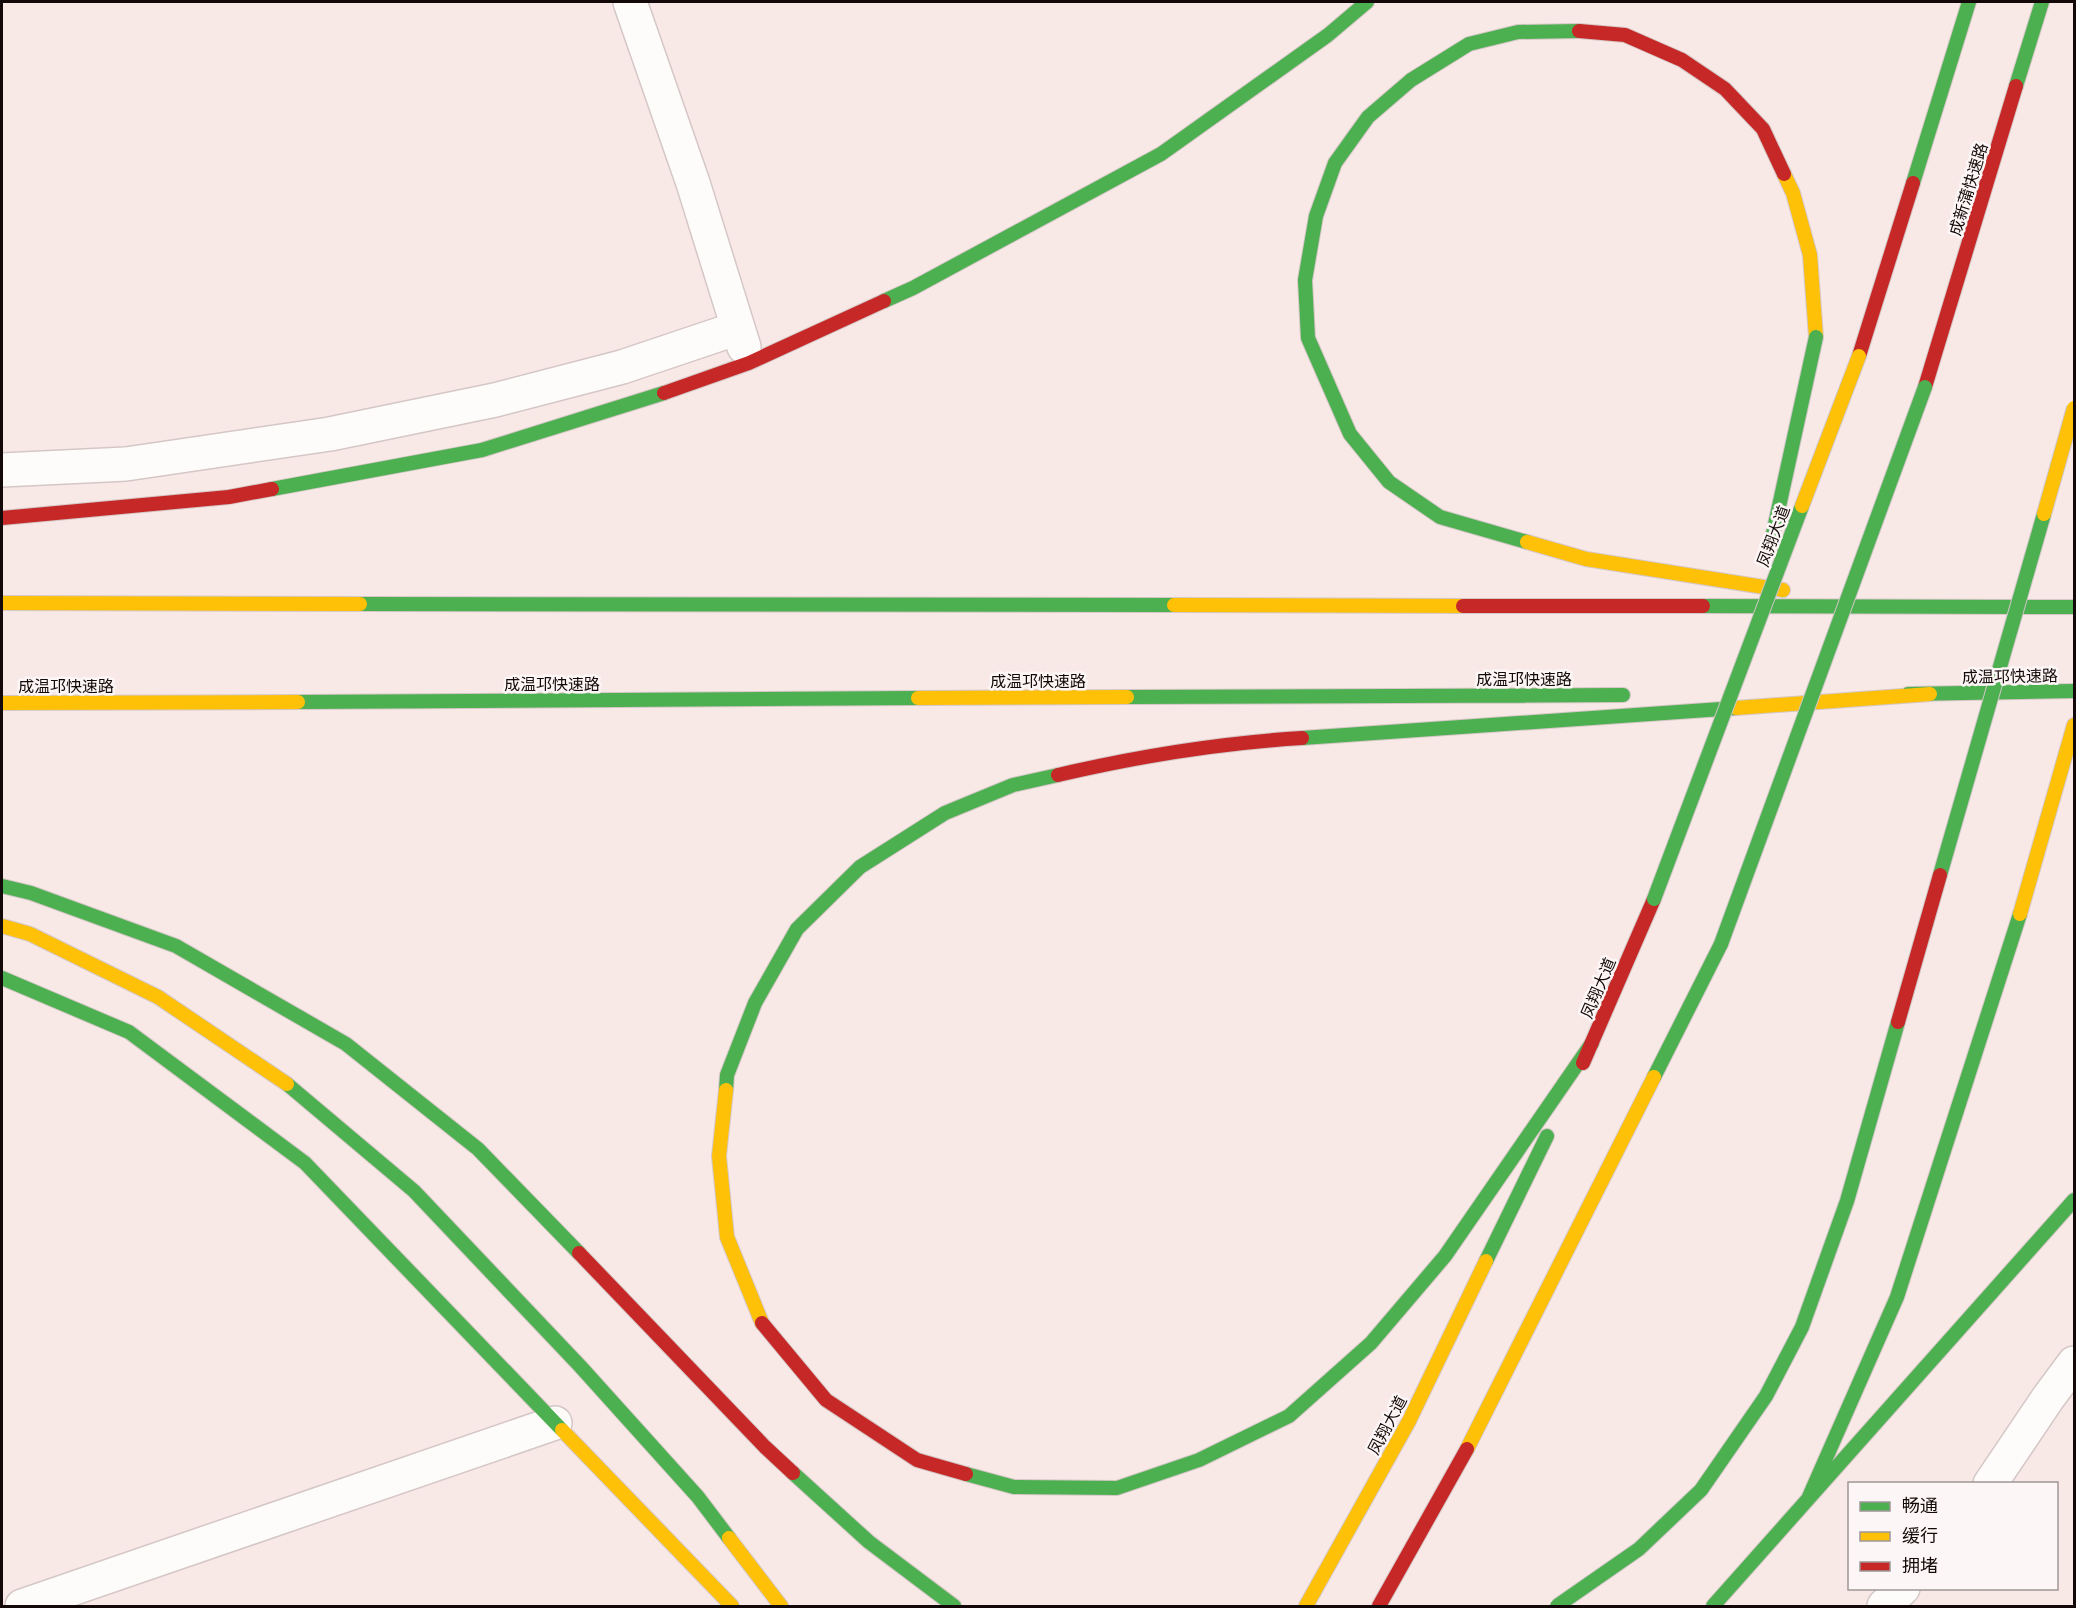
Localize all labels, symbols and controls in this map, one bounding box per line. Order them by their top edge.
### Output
street label: 成新蒲快速路 [1943,140,1993,238]
street label: 凤翔大道 [1751,502,1795,570]
street label: 成温邛快速路 [1962,664,2058,688]
street label: 成温邛快速路 [1476,668,1572,690]
street label: 成温邛快速路 [990,670,1086,692]
street label: 成温邛快速路 [504,673,600,695]
street label: 成温邛快速路 [18,675,114,697]
street label: 凤翔大道 [1575,954,1621,1022]
street label: 凤翔大道 [1362,1392,1412,1458]
legend [1848,1482,2058,1590]
text: 畅通 [1902,1493,1938,1518]
text: 缓行 [1902,1523,1938,1548]
text: 拥堵 [1902,1553,1938,1578]

